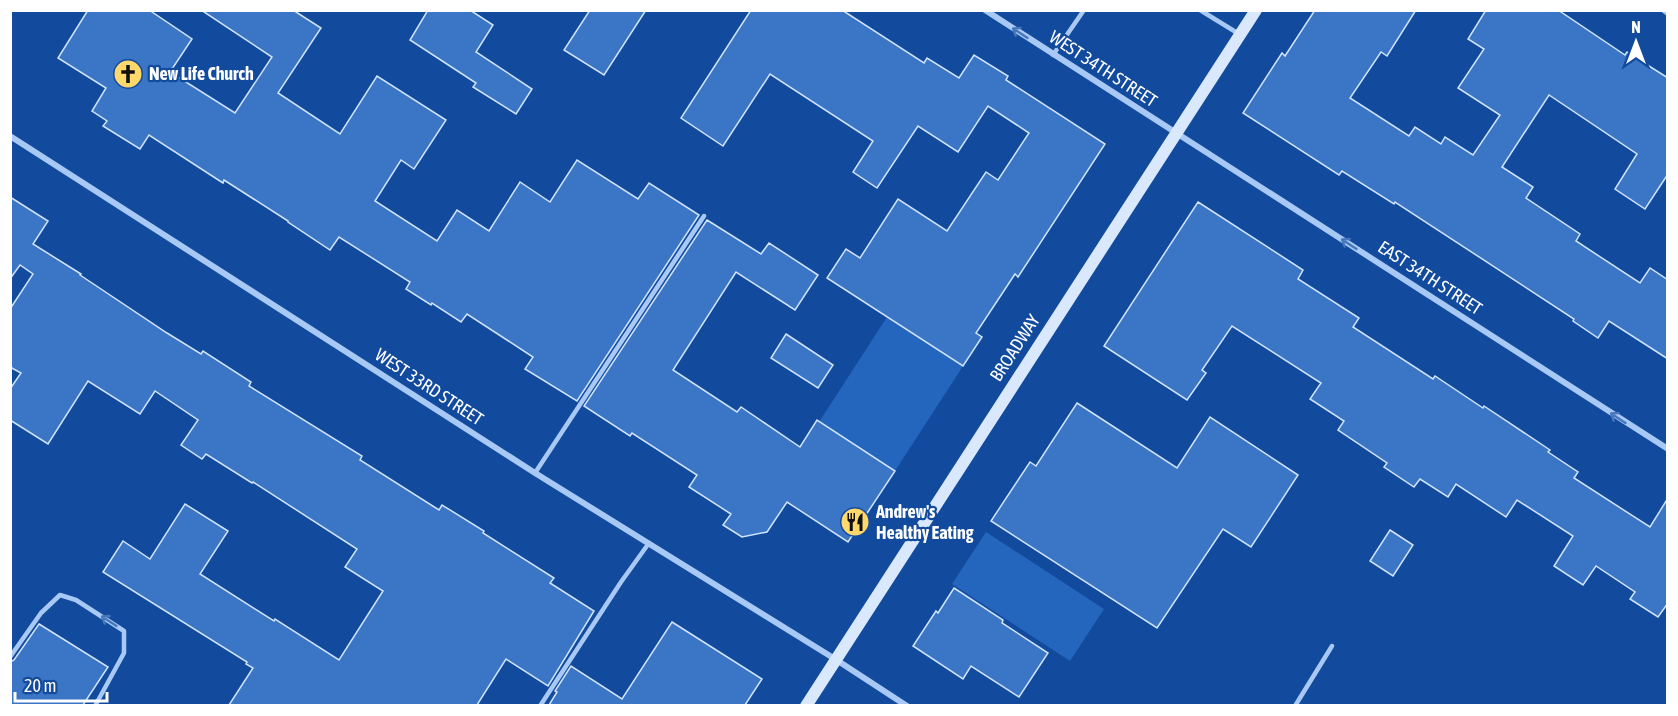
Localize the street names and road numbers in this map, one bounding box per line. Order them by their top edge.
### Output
street label: WEST 34TH STREET [1046,26,1161,111]
street label: EAST 34TH STREET [1374,236,1486,319]
street label: BROADWAY [985,310,1044,385]
street label: WEST 33RD STREET [371,344,487,429]

